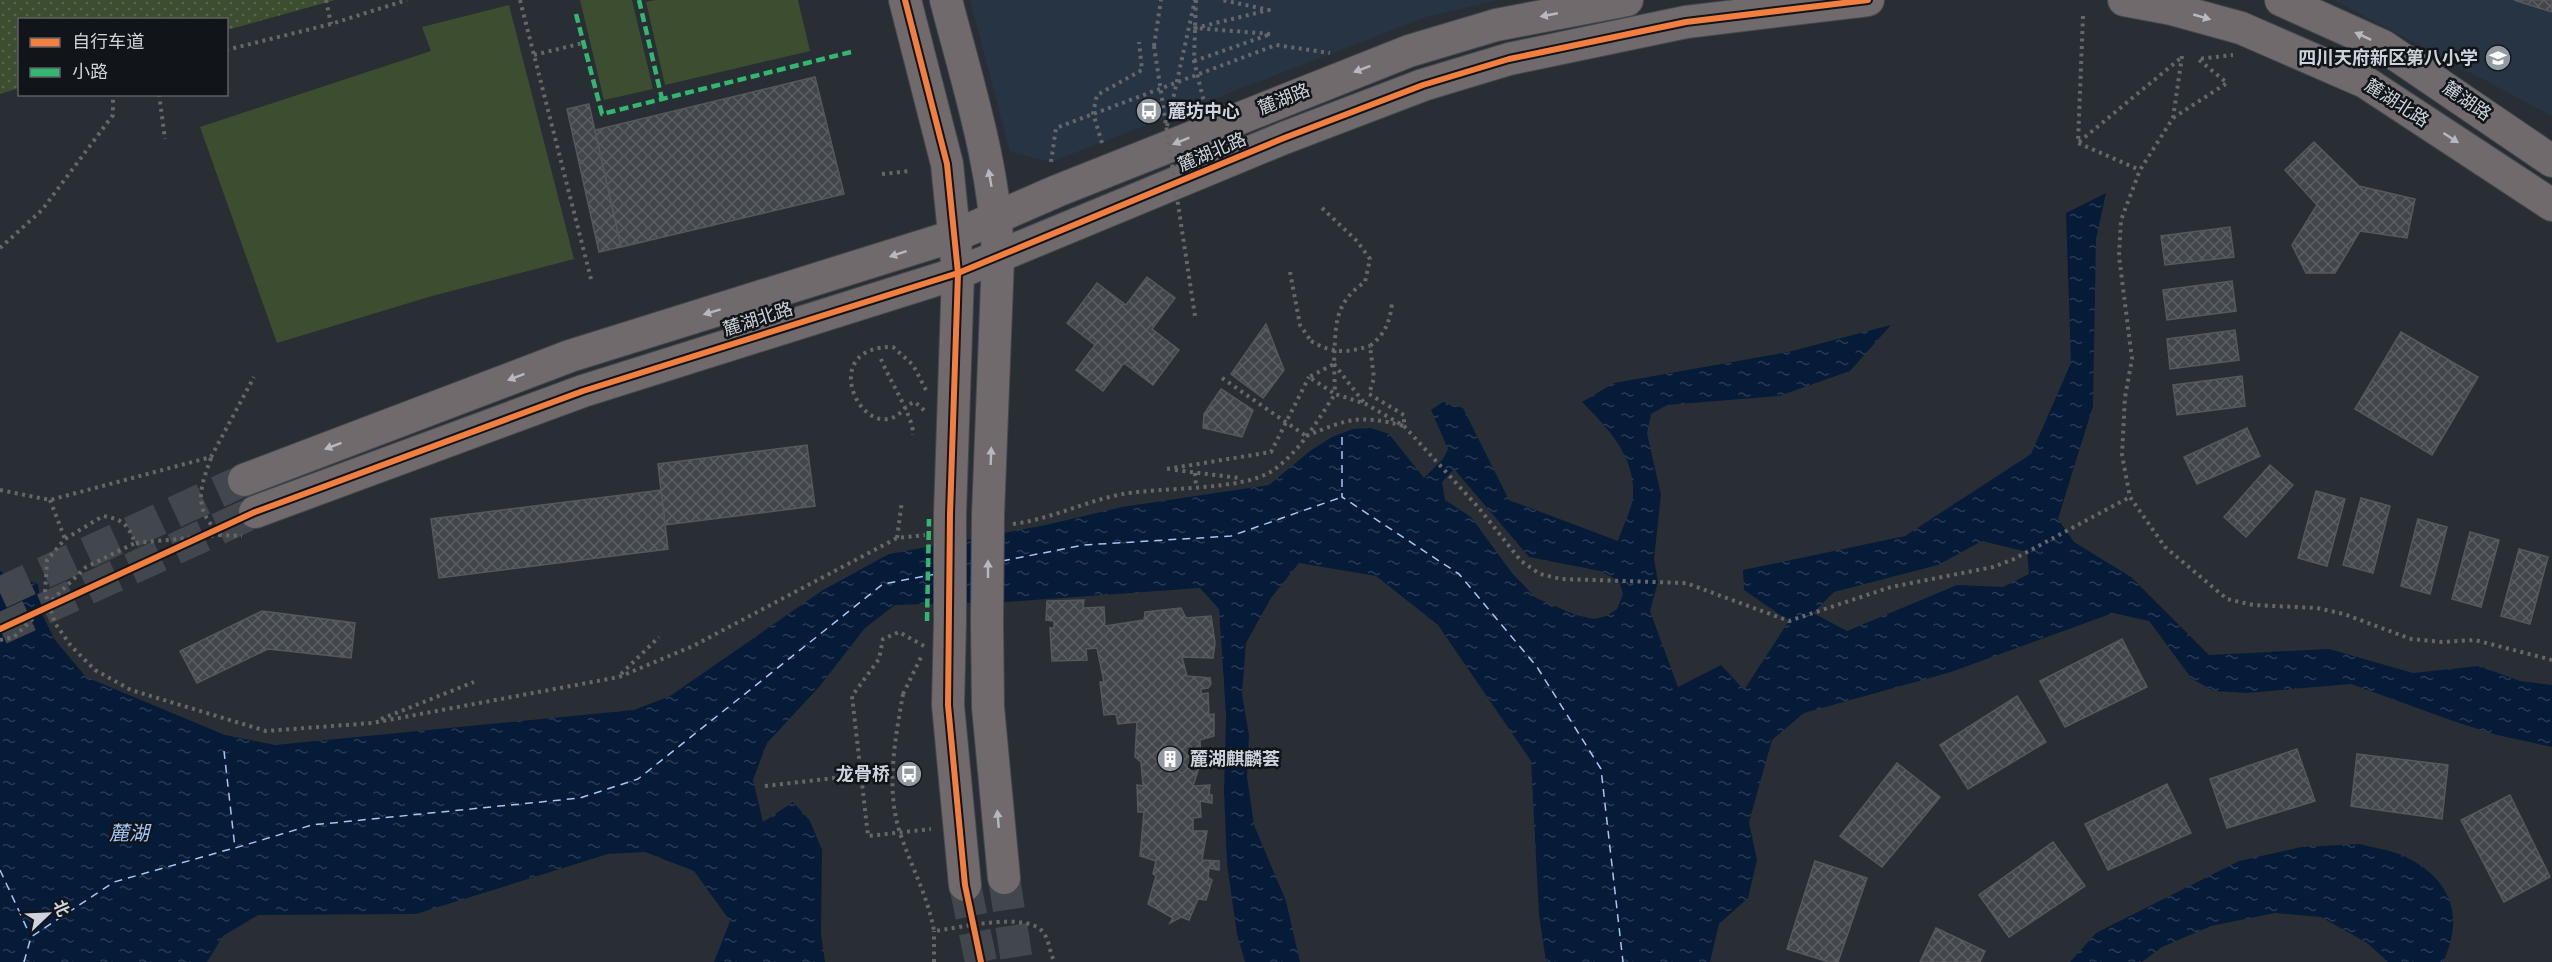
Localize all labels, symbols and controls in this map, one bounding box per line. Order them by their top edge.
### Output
one-way arrow [1539,11,1558,20]
one-way arrow [2193,13,2211,22]
legend [18,18,228,96]
text: 自行车道 [72,31,144,53]
one-way arrow [2355,32,2372,41]
school or university icon: 四川天府新区第八小学 [2483,43,2513,73]
place label: 四川天府新区第八小学 [2298,47,2478,69]
text: 小路 [72,61,108,83]
one-way arrow [1353,64,1371,74]
street label: 麓湖北路 [2361,74,2433,132]
street label: 麓湖路 [2439,77,2495,125]
street label: 麓湖路 [1255,79,1313,119]
bus stop icon: 麓坊中心 [1134,96,1164,126]
place label: 麓坊中心 [1168,100,1240,122]
street label: 麓湖北路 [1175,128,1249,176]
one-way arrow [2443,133,2460,144]
one-way arrow [1171,136,1189,146]
one-way arrow [985,168,994,187]
one-way arrow [889,249,907,259]
street label: 麓湖北路 [720,297,796,341]
one-way arrow [703,308,721,317]
one-way arrow [507,373,525,382]
one-way arrow [324,442,342,452]
one-way arrow [986,447,995,466]
one-way arrow [983,559,993,578]
building icon: 麓湖麒麟荟 [1155,744,1185,774]
place label: 麓湖麒麟荟 [1190,748,1280,770]
bus stop icon: 龙骨桥 [894,759,924,789]
place label: 龙骨桥 [836,763,890,785]
one-way arrow [993,810,1003,829]
water label: 麓湖 [109,822,152,846]
north arrow [18,884,78,944]
text: 北 [49,897,73,920]

